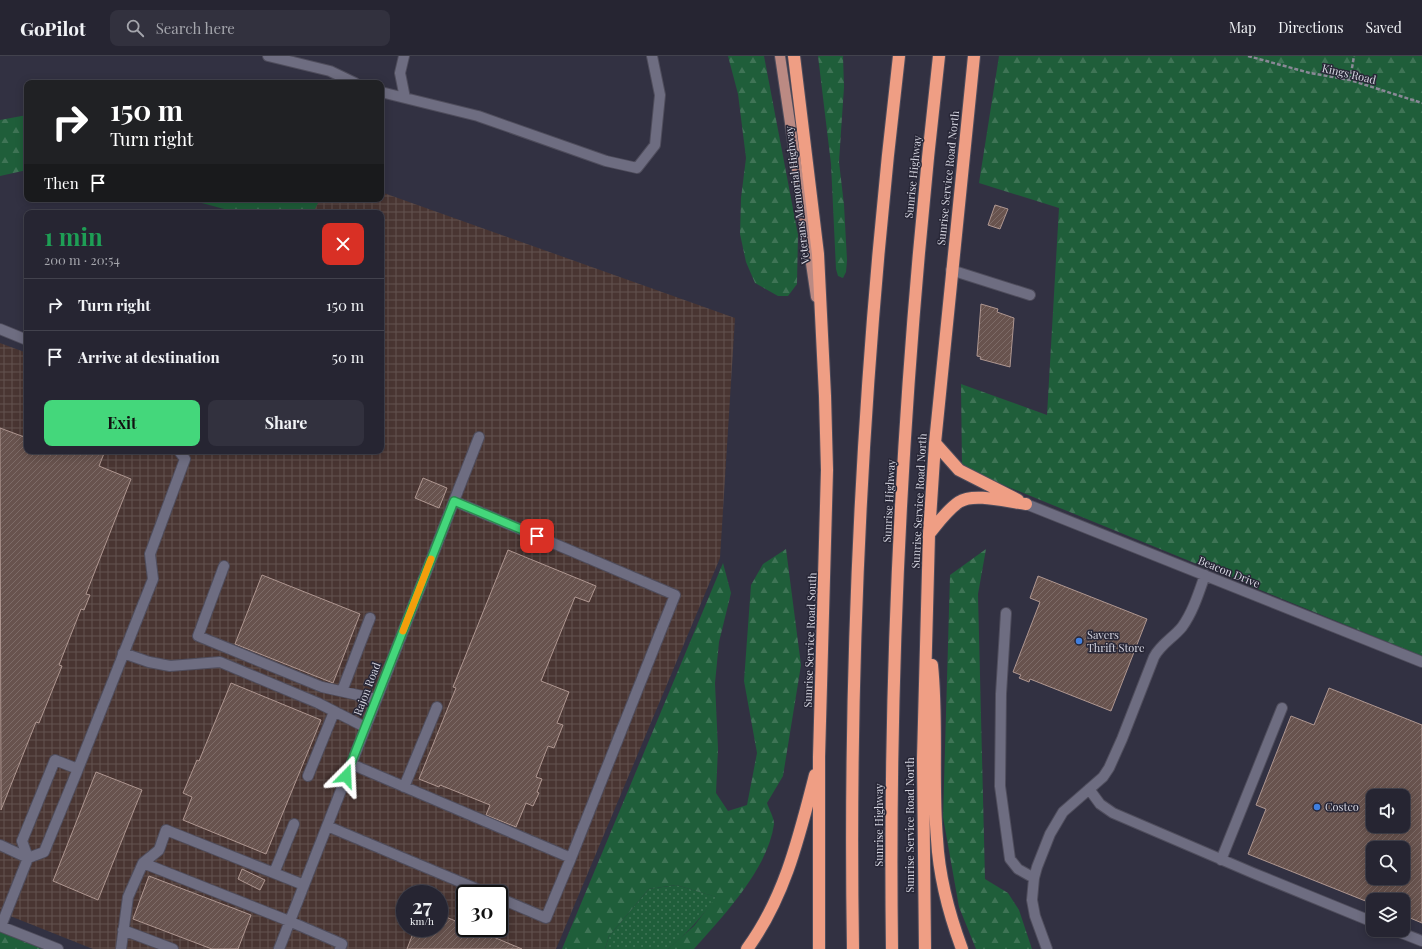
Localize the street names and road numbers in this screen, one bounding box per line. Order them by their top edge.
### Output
street label: Kings Road [1320,60,1378,87]
street label: Sunrise Service Road North [933,109,962,246]
street label: Veterans Memorial Highway [781,125,813,266]
street label: Sunrise Highway [901,134,924,219]
street label: Sunrise Service Road North [907,432,930,569]
street label: Sunrise Highway [879,459,898,543]
street label: Beacon Drive [1196,552,1263,591]
street label: Sunrise Service Road South [800,572,819,708]
street label: Rajon Road [350,659,384,718]
street label: Sunrise Service Road North [902,757,917,893]
street label: Sunrise Highway [871,783,886,867]

